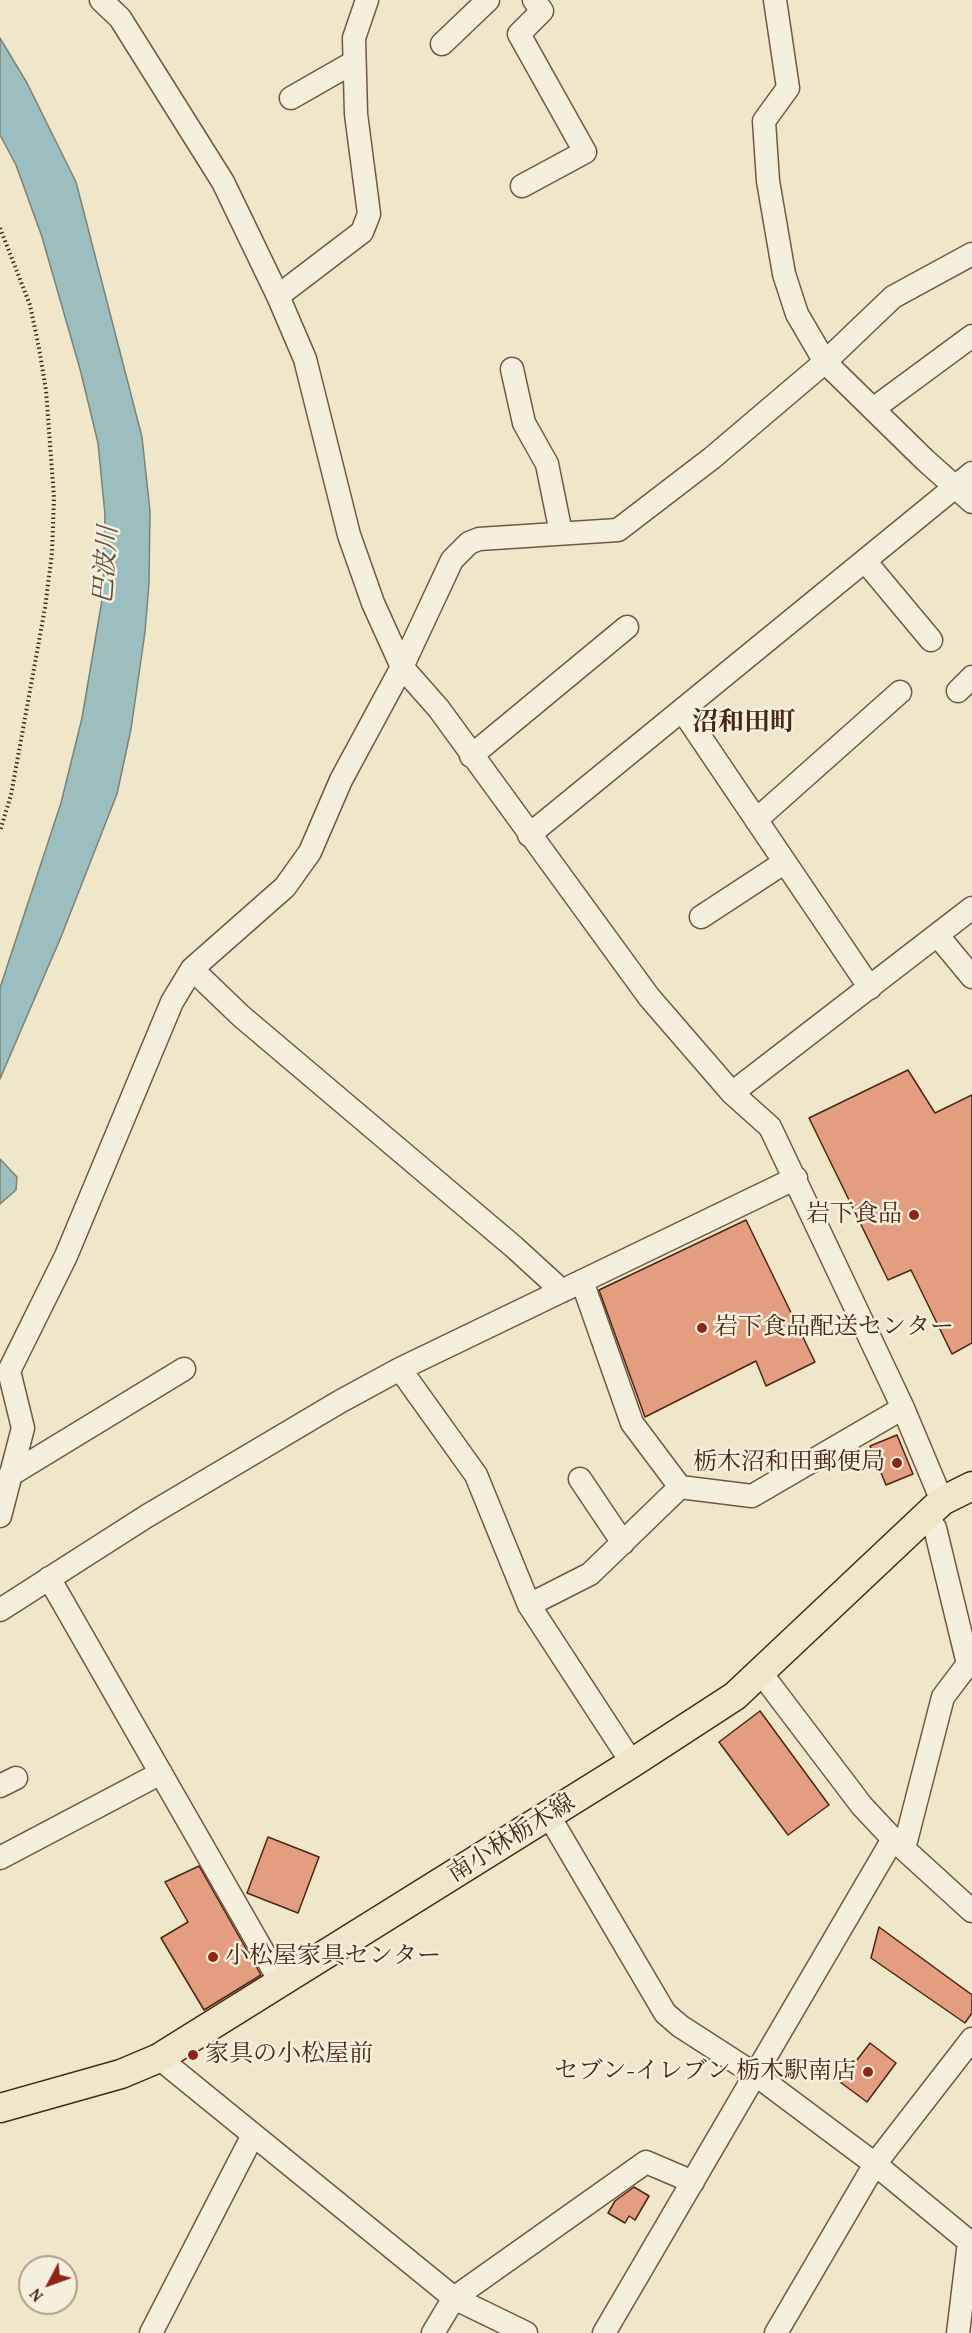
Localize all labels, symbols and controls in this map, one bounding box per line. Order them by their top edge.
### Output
water label: 巴波川 [89,525,125,605]
district label: 沼和田町 [692,707,796,739]
place label: 岩下食品 [806,1201,902,1229]
marker: 岩下食品 [907,1208,921,1222]
place label: 岩下食品配送センター [714,1314,954,1342]
marker: 岩下食品配送センター [695,1321,709,1335]
place label: 栃木沼和田郵便局 [693,1449,885,1477]
marker: 栃木沼和田郵便局 [890,1456,904,1470]
street label: 南小林栃木線 [443,1789,581,1889]
place label: 小松屋家具センター [225,1943,441,1971]
marker: 小松屋家具センター [206,1950,220,1964]
place label: 家具の小松屋前 [205,2041,373,2069]
marker: 家具の小松屋前 [186,2048,200,2062]
place label: セブン-イレブン 栃木駅南店 [554,2058,856,2086]
marker: セブン-イレブン 栃木駅南店 [861,2065,875,2079]
north arrow [18,2255,78,2315]
text: N [23,2284,48,2307]

